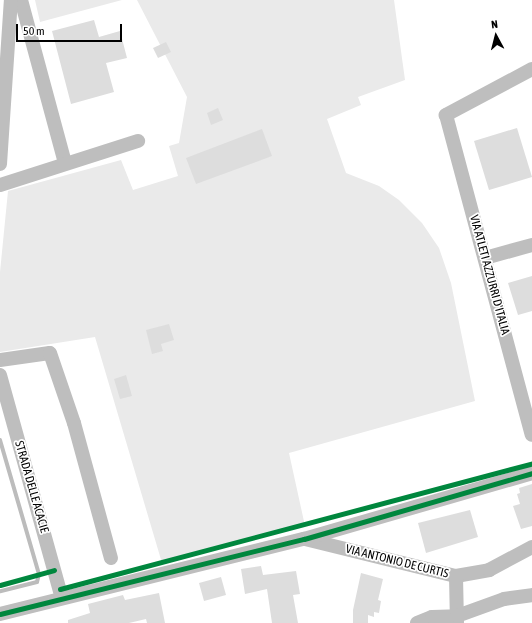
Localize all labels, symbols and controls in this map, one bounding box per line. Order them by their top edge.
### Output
scale bar [18,16,124,42]
north arrow [476,16,516,56]
text: N [491,18,498,30]
text: 50 m [23,24,45,38]
street label: VIA ATLETI AZZURRI D'ITALIA [466,214,512,336]
street label: STRADA DELLE ACACIE [11,439,51,535]
street label: VIA ANTONIO DE CURTIS [344,542,450,582]

